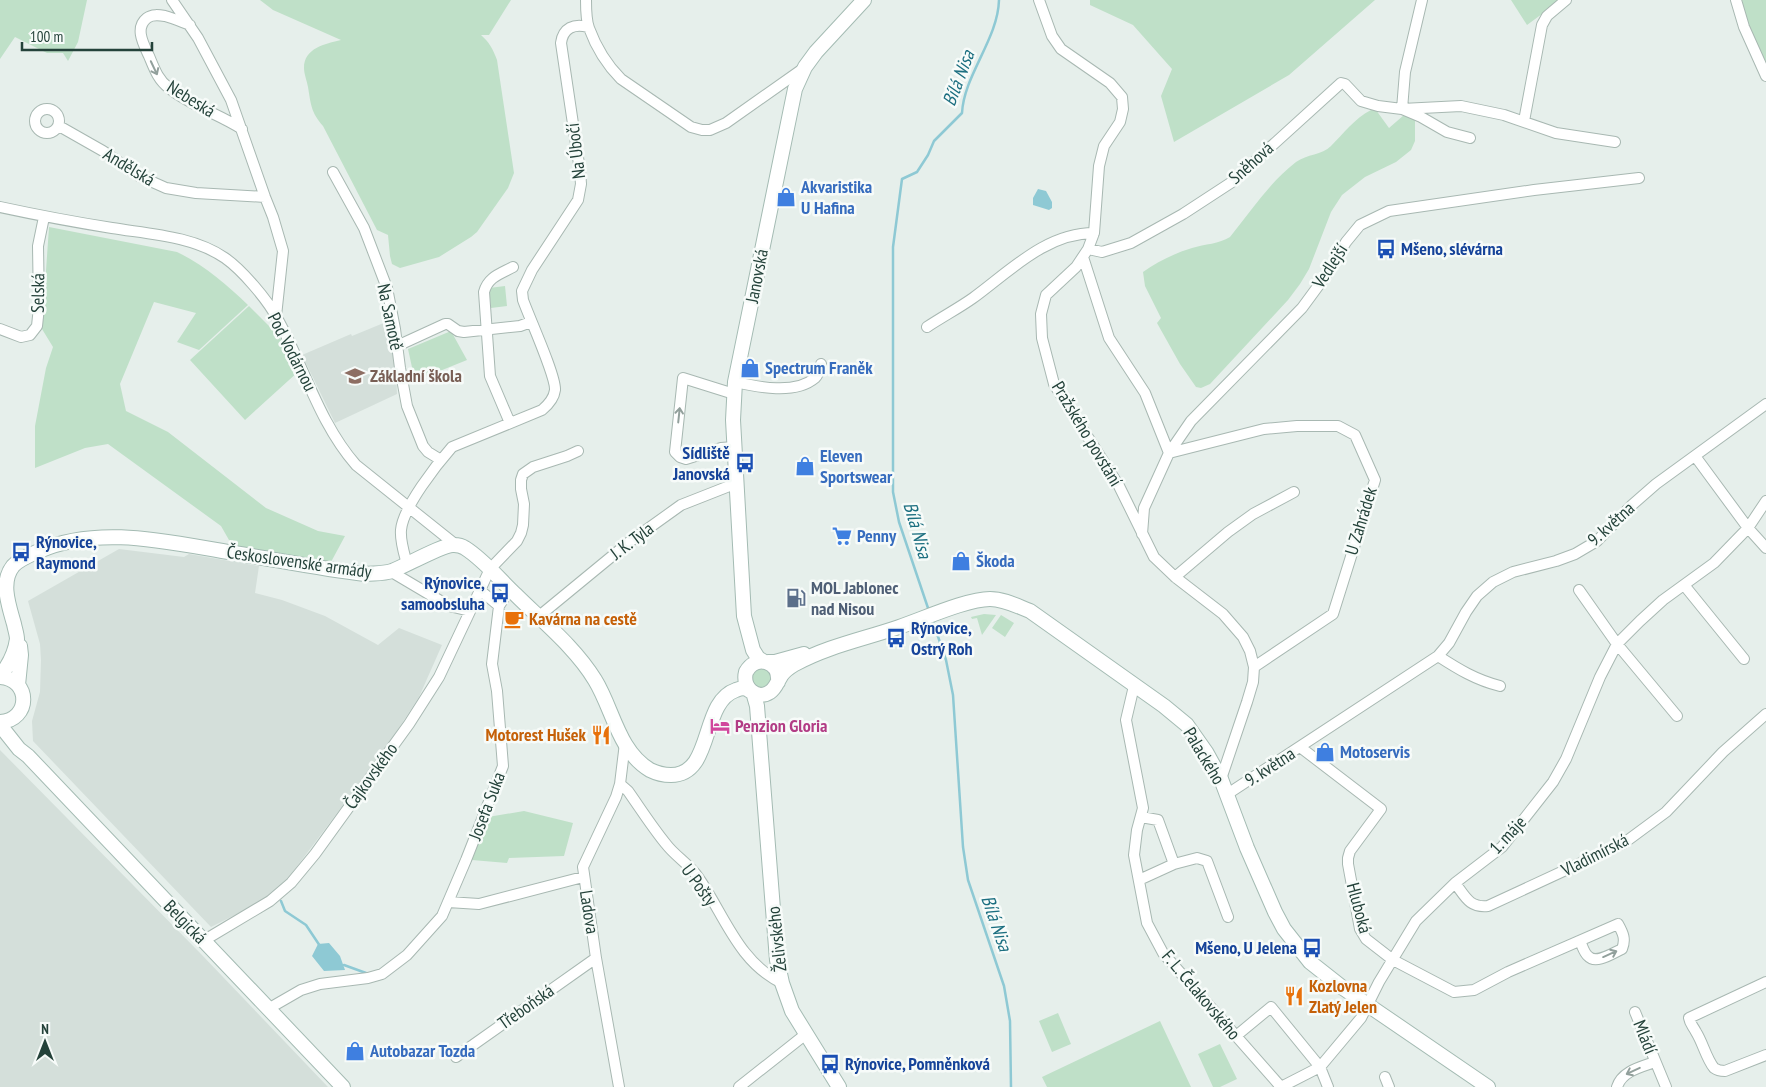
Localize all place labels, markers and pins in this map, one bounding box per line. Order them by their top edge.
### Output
place label: Akvaristika U Hafina [800,175,872,219]
shop icon: Akvaristika U Hafina [775,186,797,208]
place label: Mšeno, slévárna [1401,237,1503,260]
bus stop icon: Mšeno, slévárna [1375,238,1397,260]
place label: Spectrum Franěk [765,356,873,379]
shop icon: Spectrum Franěk [739,357,761,379]
place label: Základní škola [370,364,462,387]
school or university icon: Základní škola [344,365,366,387]
place label: Sídliště Janovská [672,441,730,485]
place label: Eleven Sportswear [820,444,893,488]
bus stop icon: Sídliště Janovská [734,452,756,474]
shop icon: Eleven Sportswear [794,455,816,477]
place label: Penny [857,524,897,547]
supermarket icon: Penny [831,525,853,547]
place label: Rýnovice, Raymond [36,530,97,574]
bus stop icon: Rýnovice, Raymond [10,541,32,563]
place label: Škoda [976,549,1015,572]
shop icon: Škoda [950,550,972,572]
place label: Rýnovice, samoobsluha [401,571,485,615]
place label: MOL Jablonec nad Nisou [811,576,899,620]
bus stop icon: Rýnovice, samoobsluha [489,582,511,604]
fuel station icon: MOL Jablonec nad Nisou [785,587,807,609]
place label: Kavárna na cestě [529,607,637,630]
cafe icon: Kavárna na cestě [503,608,525,630]
place label: Rýnovice, Ostrý Roh [911,616,973,660]
bus stop icon: Rýnovice, Ostrý Roh [885,627,907,649]
place label: Penzion Gloria [735,714,827,737]
hotel icon: Penzion Gloria [709,715,731,737]
place label: Motorest Hušek [486,723,587,746]
restaurant icon: Motorest Hušek [590,724,612,746]
place label: Motoservis [1340,740,1410,763]
shop icon: Motoservis [1314,741,1336,763]
place label: Mšeno, U Jelena [1195,936,1297,959]
bus stop icon: Mšeno, U Jelena [1301,937,1323,959]
place label: Kozlovna Zlatý Jelen [1309,974,1377,1018]
restaurant icon: Kozlovna Zlatý Jelen [1283,985,1305,1007]
place label: Autobazar Tozda [369,1039,475,1062]
shop icon: Autobazar Tozda [344,1040,366,1062]
place label: Rýnovice, Pomněnková [845,1052,990,1075]
bus stop icon: Rýnovice, Pomněnková [819,1053,841,1075]

